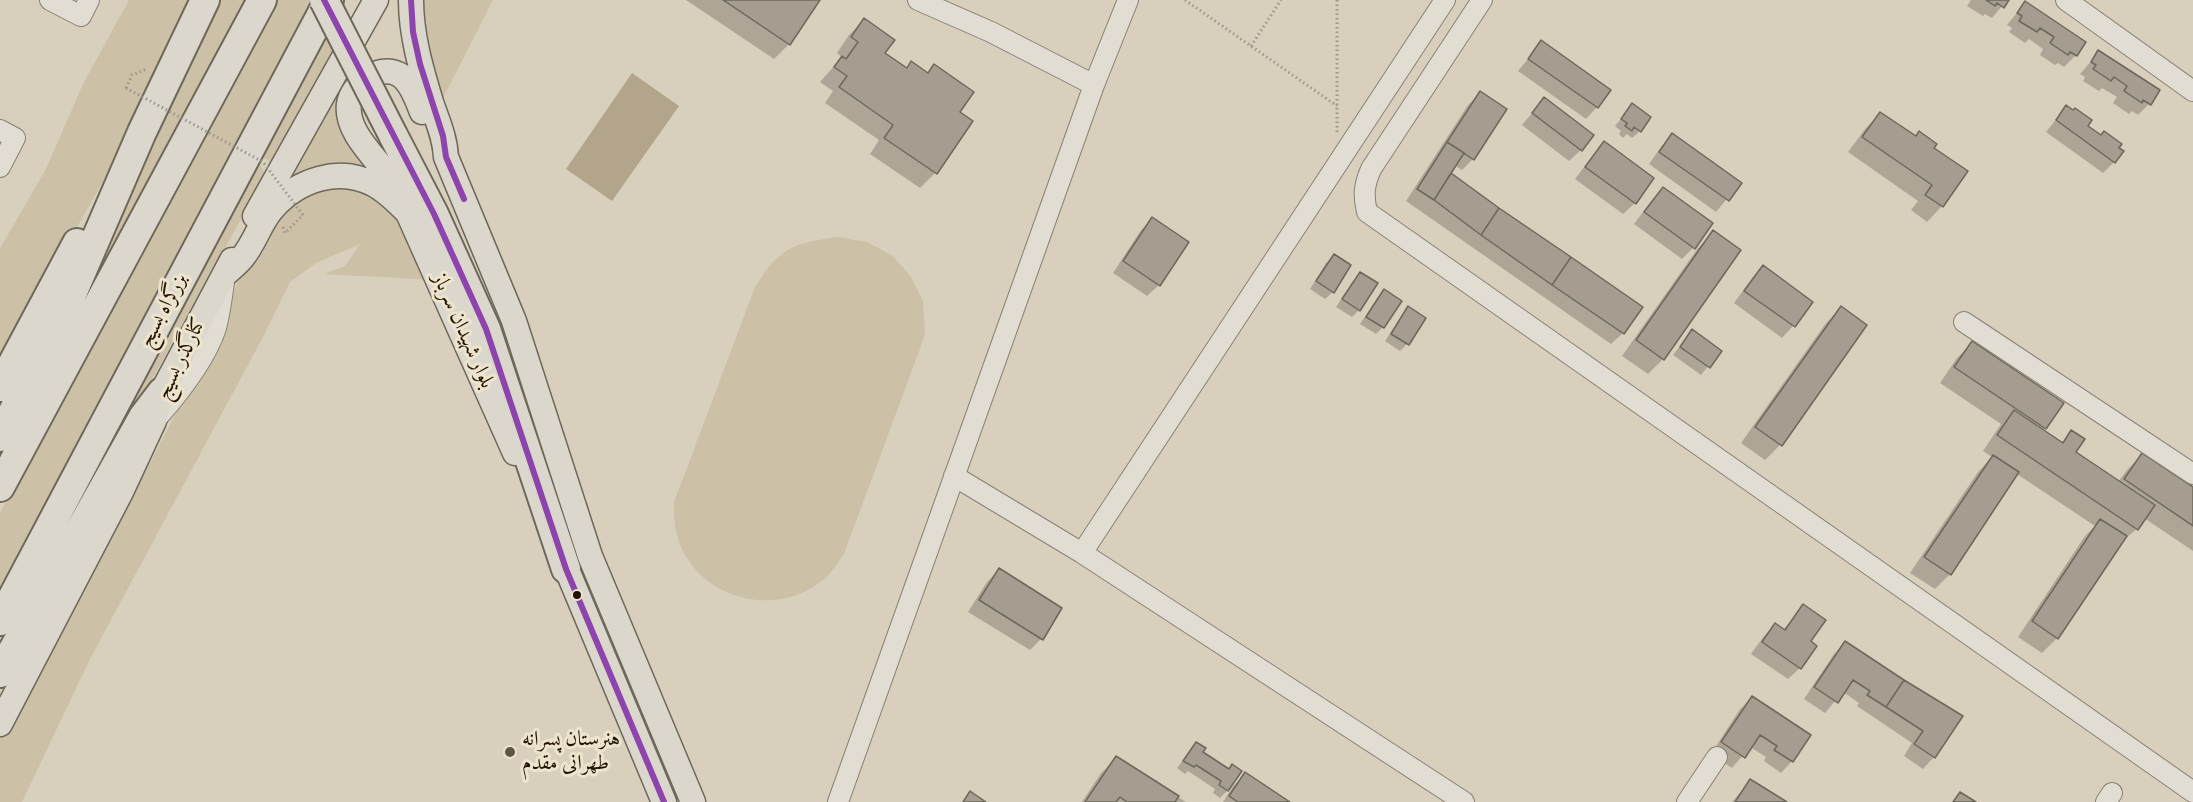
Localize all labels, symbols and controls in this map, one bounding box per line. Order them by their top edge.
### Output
street label: بلوار شهیدان سرباز [425,269,499,393]
street label: بزرگراه بسیج [134,270,194,352]
street label: کنارگذر بسیج [151,314,213,404]
unlabelled marker [571,589,583,601]
place label: هنرستان پسرانه طهرانی مقدم [522,727,620,777]
marker: هنرستان پسرانه طهرانی مقدم [503,745,517,759]

